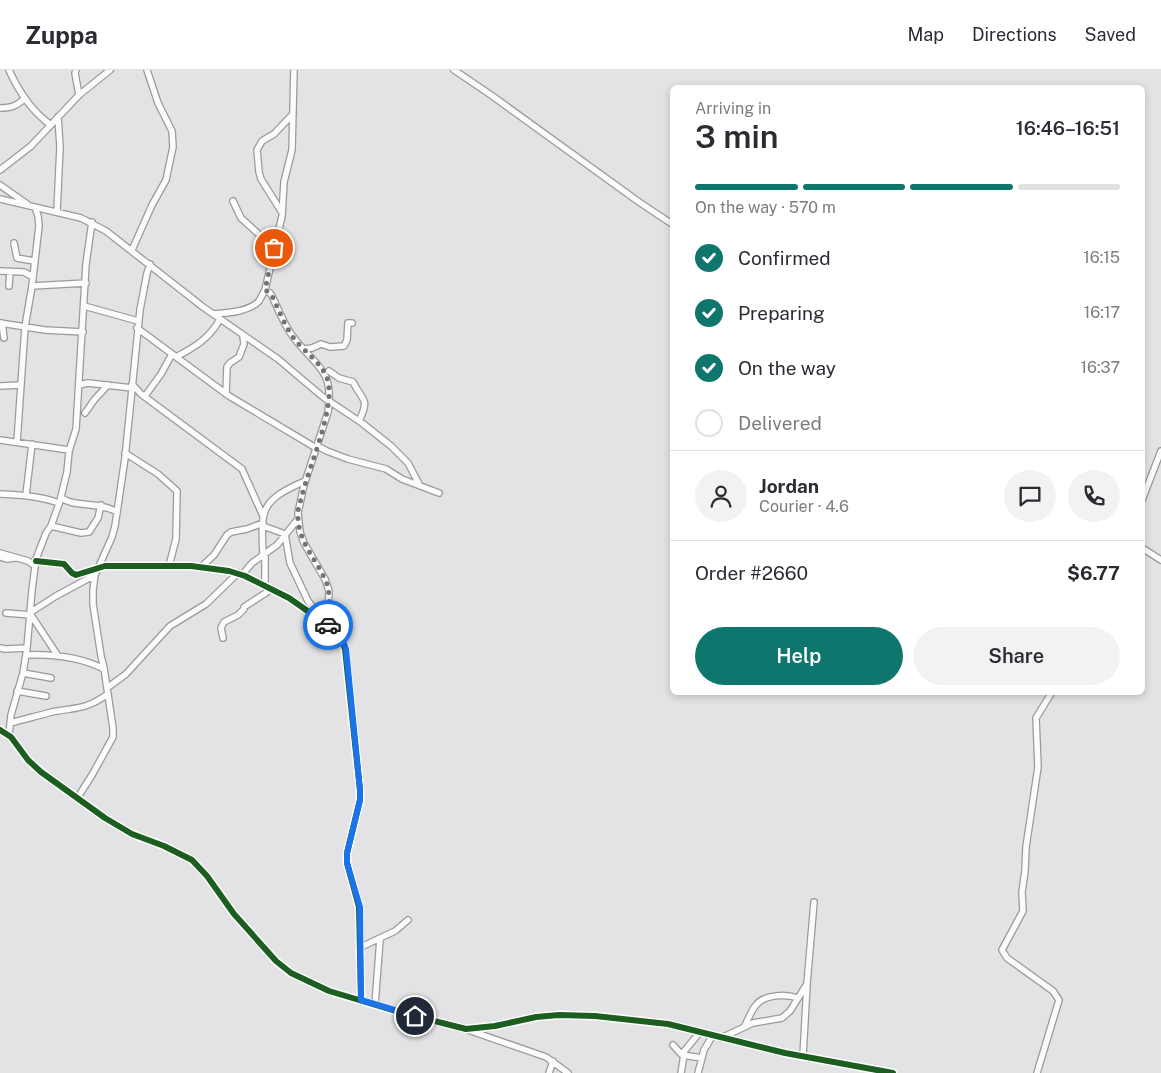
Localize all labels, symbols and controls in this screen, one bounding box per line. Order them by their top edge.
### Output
text: Zuppa [25,21,98,49]
text: Map [907,24,944,45]
text: Directions [972,24,1057,45]
text: Saved [1085,24,1136,45]
text: Arriving in [695,99,771,118]
text: 16:46–16:51 [1016,117,1120,139]
text: 3 min [695,118,779,155]
text: On the way · 570 m [695,198,836,217]
pin [253,227,295,269]
icon: bag [260,234,288,262]
icon: check [695,244,723,272]
text: Confirmed [738,247,831,269]
text: 16:15 [1083,248,1120,267]
icon: check [695,299,723,327]
text: Preparing [738,302,825,324]
text: 16:17 [1084,303,1120,322]
icon: check [695,354,723,382]
text: On the way [738,357,836,379]
text: 16:37 [1081,358,1120,377]
text: Delivered [738,412,822,434]
button: person [695,470,747,522]
button: chat [1004,470,1056,522]
button: phone [1068,470,1120,522]
text: Jordan [759,475,819,497]
text: Courier · 4.6 [759,497,849,516]
text: Order #2660 [695,562,808,584]
text: $6.77 [1067,562,1120,584]
courier [303,600,353,650]
icon: car [314,611,342,639]
button: Help [695,627,903,685]
button: Share [913,627,1120,685]
pin [394,995,436,1037]
icon: home [401,1002,429,1030]

